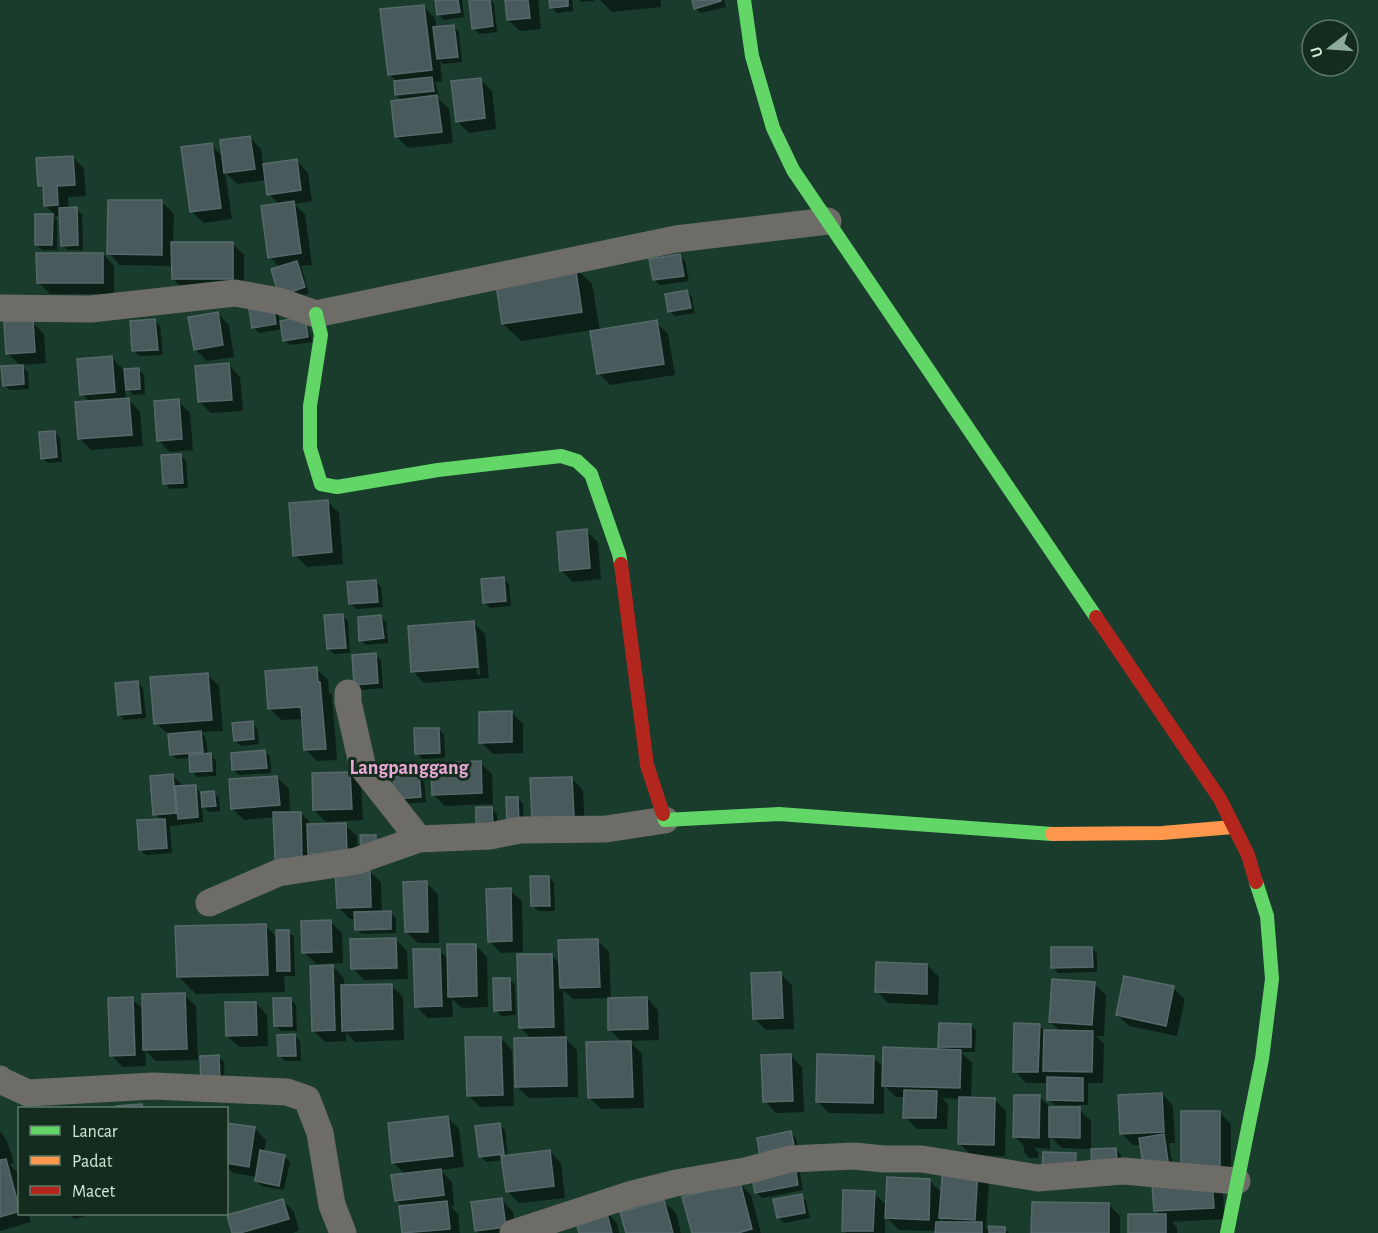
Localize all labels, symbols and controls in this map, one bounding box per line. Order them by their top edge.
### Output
north arrow [1300,18,1360,78]
text: U [1307,45,1326,59]
district label: Langpanggang [349,758,470,778]
legend [18,1107,228,1215]
text: Lancar [72,1123,118,1141]
text: Padat [72,1153,113,1171]
text: Macet [72,1183,116,1201]

